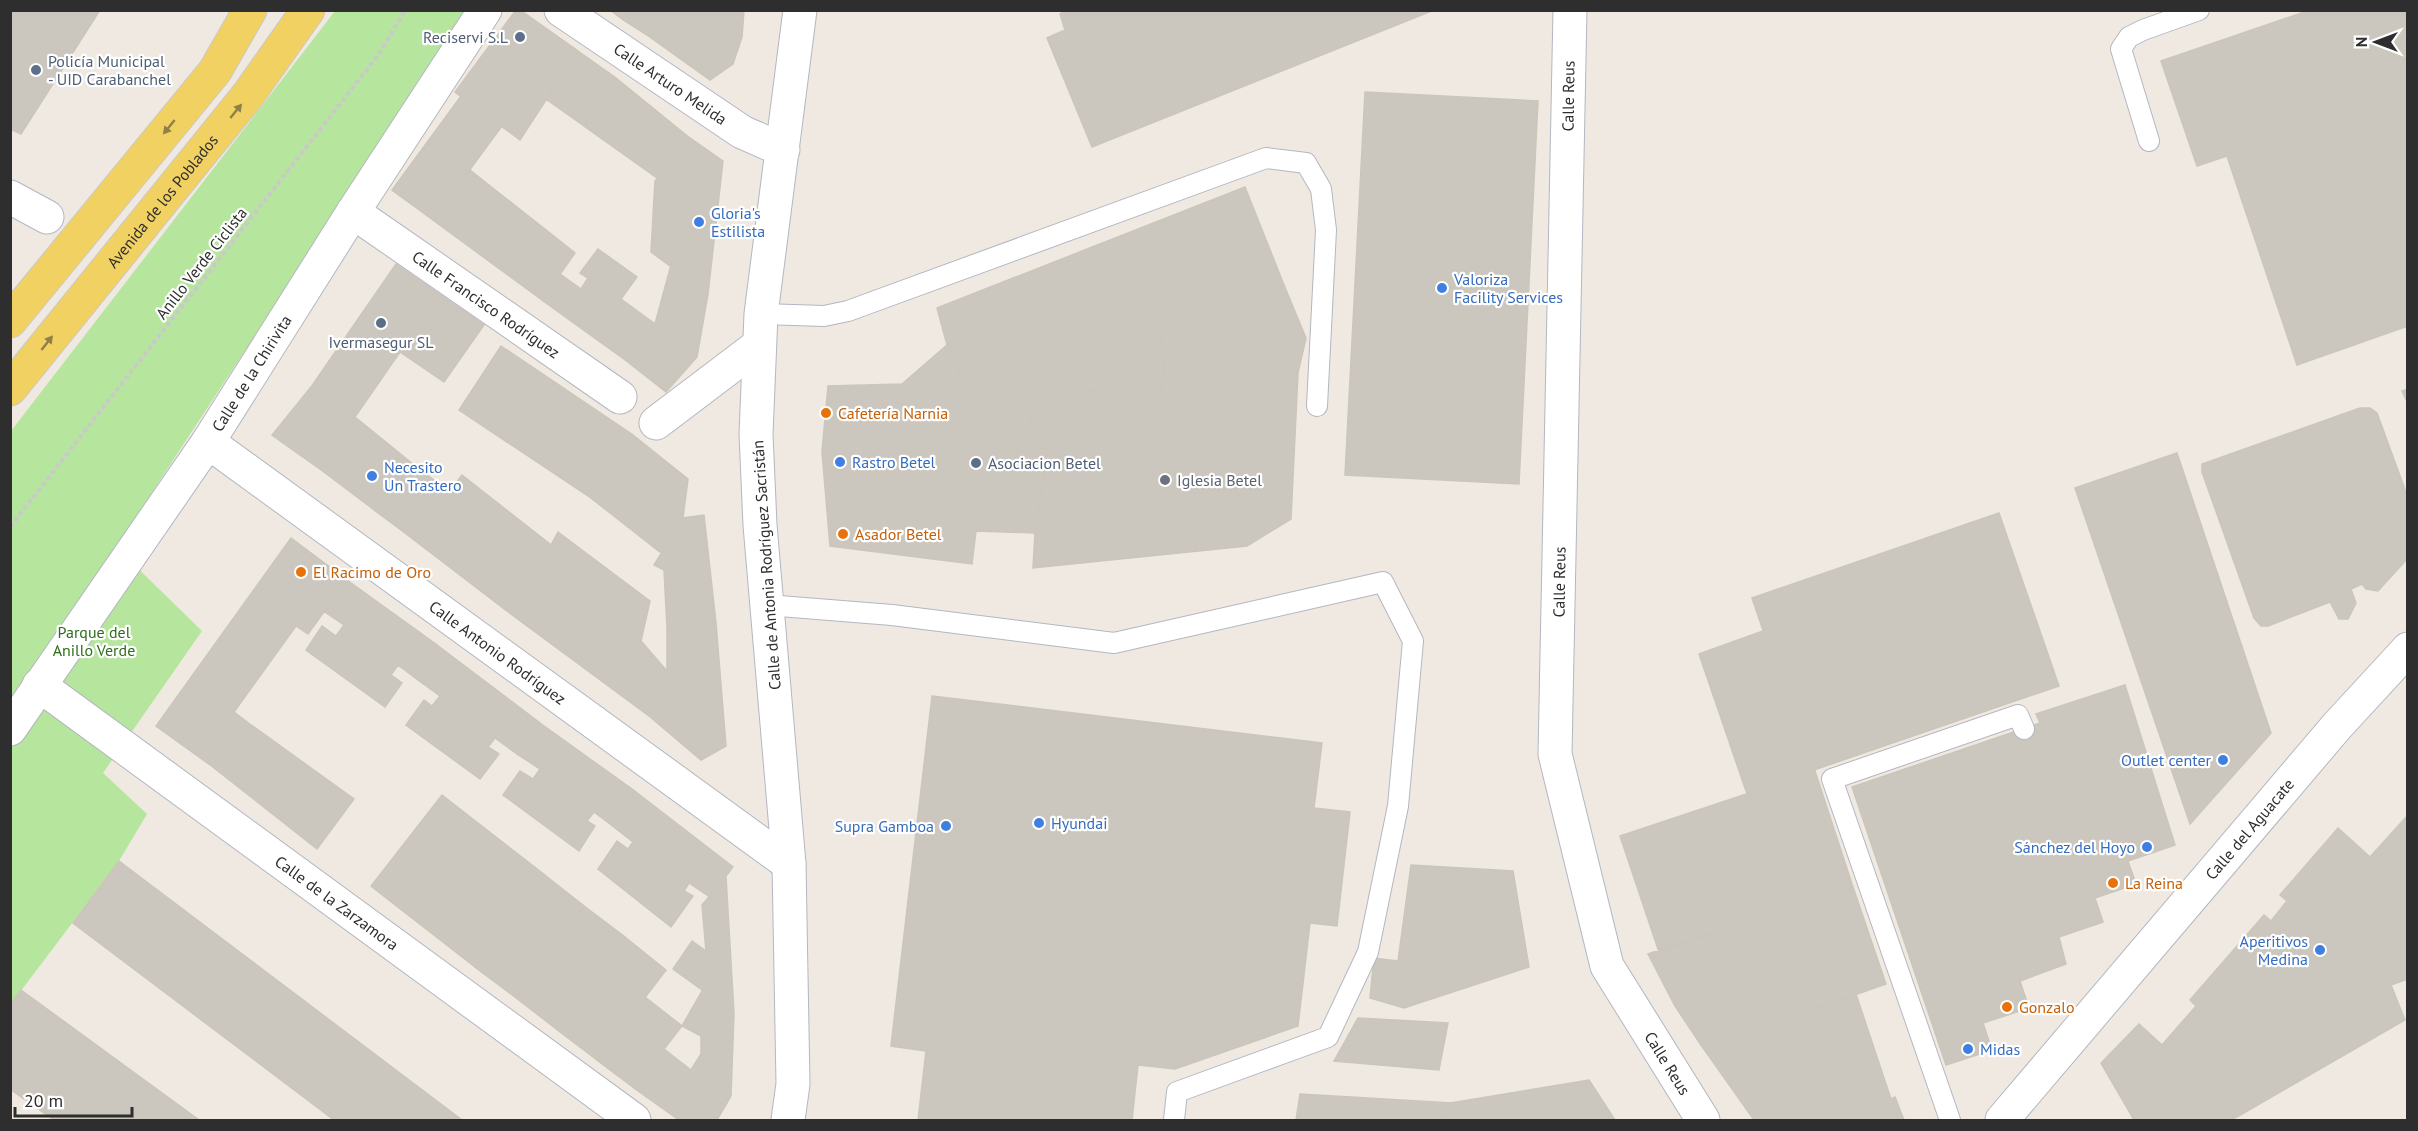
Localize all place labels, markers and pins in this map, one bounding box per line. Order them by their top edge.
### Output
place label: Reciservi S.L [423,27,508,47]
marker: Reciservi S.L [513,30,527,44]
place label: Policía Municipal - UID Carabanchel [48,51,171,89]
marker: Policía Municipal - UID Carabanchel [29,63,43,77]
place label: Gloria's Estilista [711,203,765,241]
marker: Gloria's Estilista [692,215,706,229]
place label: Valoriza Facility Services [1453,269,1563,307]
marker: Valoriza Facility Services [1435,281,1449,295]
marker: Ivermasegur SL [374,316,388,330]
place label: Ivermasegur SL [328,332,434,352]
place label: Cafetería Narnia [838,403,948,423]
marker: Cafetería Narnia [819,406,833,420]
place label: Rastro Betel [852,452,936,472]
place label: Asociacion Betel [988,453,1101,473]
marker: Rastro Betel [833,455,847,469]
marker: Asociacion Betel [969,456,983,470]
place label: Necesito Un Trastero [384,457,462,495]
marker: Necesito Un Trastero [365,469,379,483]
place label: Iglesia Betel [1177,470,1262,490]
marker: Iglesia Betel [1158,473,1172,487]
place label: Asador Betel [855,524,942,544]
marker: Asador Betel [836,527,850,541]
place label: El Racimo de Oro [313,562,431,582]
marker: El Racimo de Oro [294,565,308,579]
place label: Outlet center [2121,750,2212,770]
marker: Outlet center [2216,753,2230,767]
place label: Hyundai [1051,813,1107,833]
place label: Supra Gamboa [835,816,934,836]
marker: Hyundai [1032,816,1046,830]
marker: Supra Gamboa [939,819,953,833]
place label: Sánchez del Hoyo [2014,837,2135,857]
marker: Sánchez del Hoyo [2140,840,2154,854]
place label: La Reina [2125,873,2183,893]
marker: La Reina [2106,876,2120,890]
place label: Aperitivos Medina [2240,931,2308,969]
marker: Aperitivos Medina [2313,943,2327,957]
place label: Gonzalo [2019,997,2074,1017]
marker: Gonzalo [2000,1000,2014,1014]
place label: Midas [1980,1039,2020,1059]
marker: Midas [1961,1042,1975,1056]

